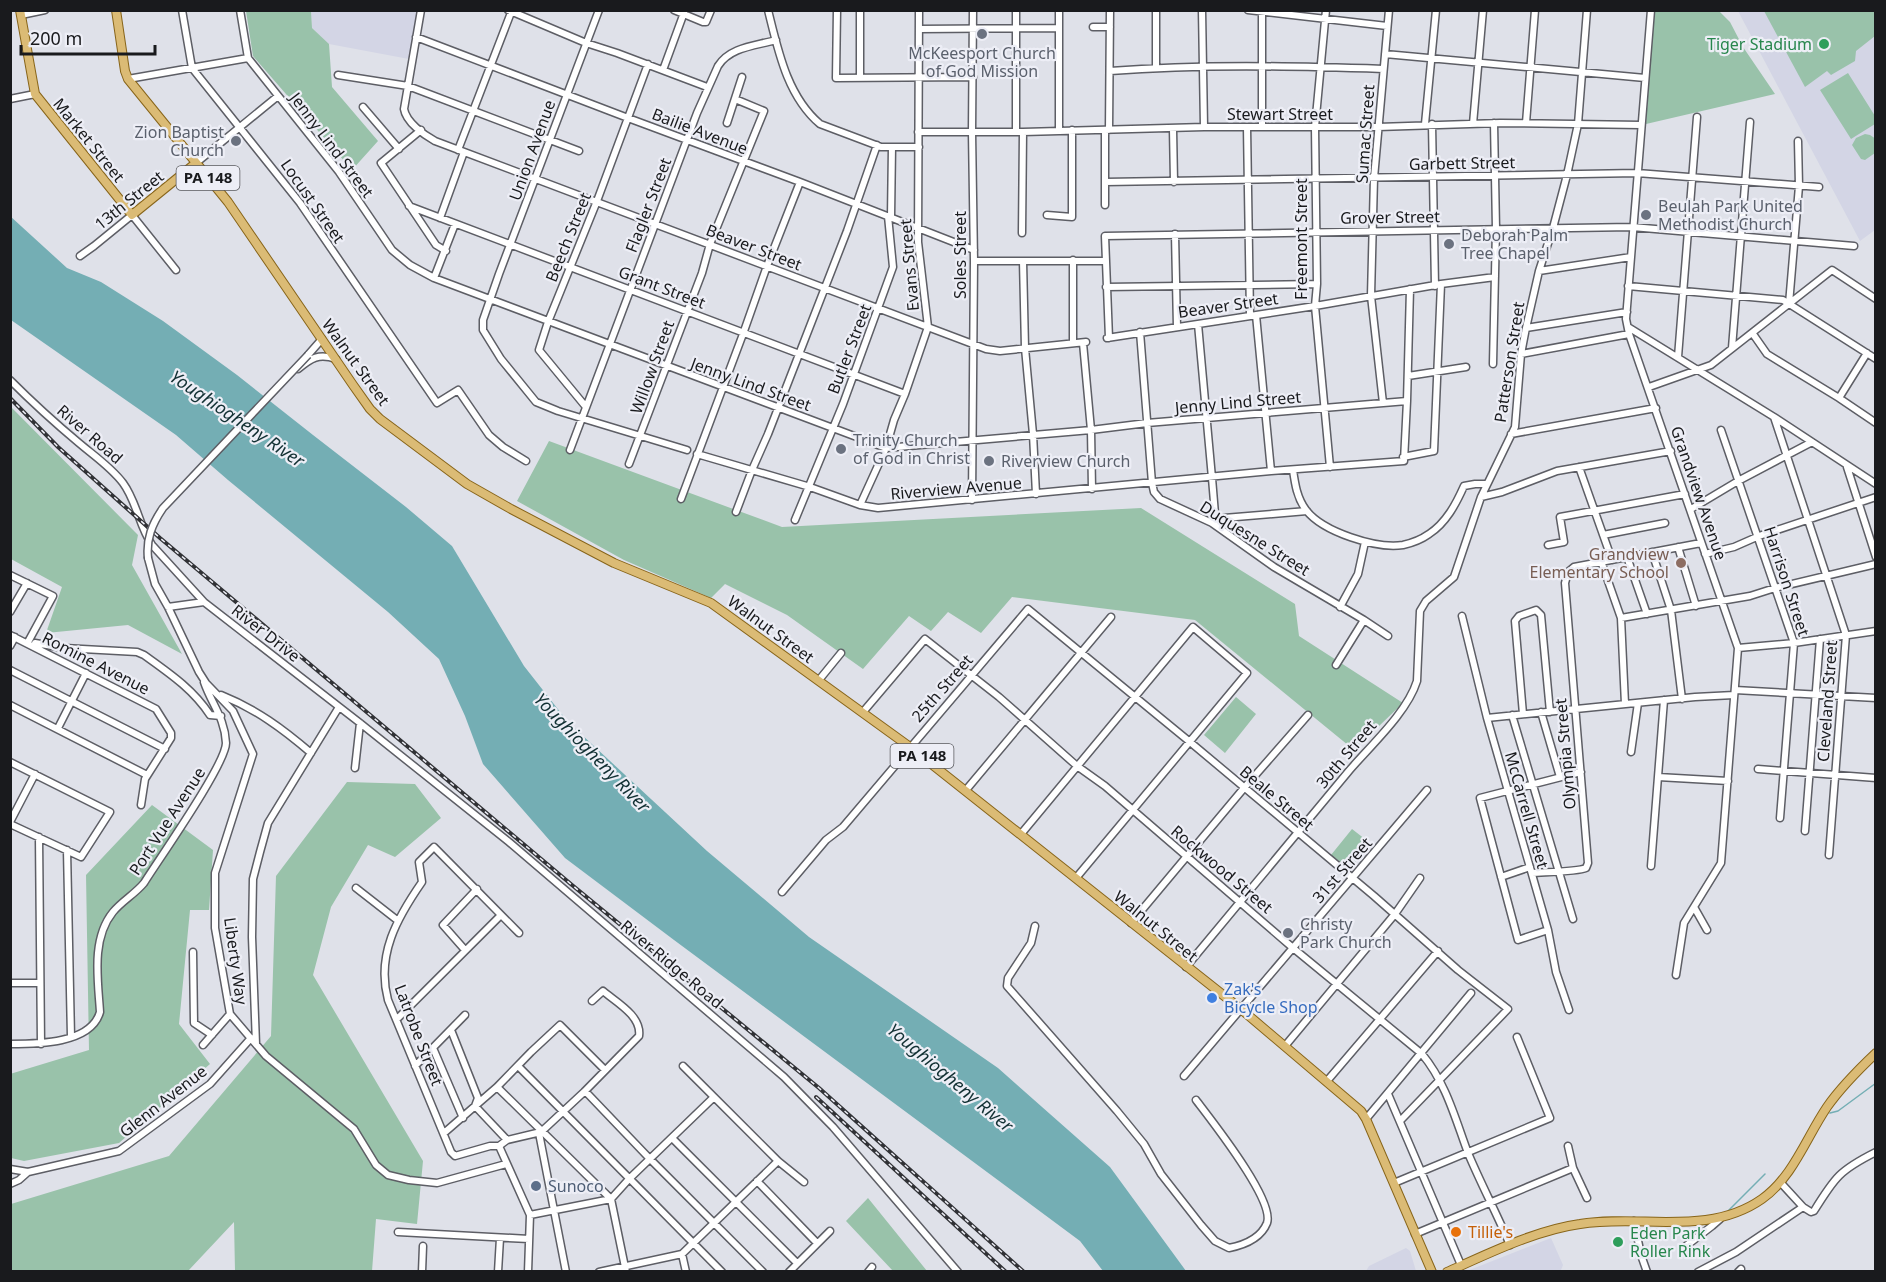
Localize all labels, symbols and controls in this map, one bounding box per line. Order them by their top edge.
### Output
scale bar [21,18,154,56]
text: 200 m [30,26,82,50]
marker: McKeesport Church of God Mission [975,27,989,41]
place label: Tiger Stadium [1707,33,1812,55]
marker: Tiger Stadium [1817,37,1831,51]
place label: McKeesport Church of God Mission [908,42,1056,82]
street label: Sumac Street [1351,84,1379,184]
street label: Jenny Lind Street [284,86,379,202]
street label: Market Street [48,93,130,187]
street label: Union Avenue [504,97,560,203]
street label: Bailie Avenue [649,103,751,159]
street label: Stewart Street [1227,103,1333,125]
place label: Zion Baptist Church [134,121,224,161]
marker: Zion Baptist Church [229,134,243,148]
street label: Garbett Street [1409,151,1516,175]
street label: Flagler Street [620,154,676,256]
street label: Locust Street [276,155,350,248]
street label: 13th Street [90,165,168,235]
road number: PA 148 [176,166,240,190]
street label: Freemont Street [1290,178,1312,300]
street label: Beech Street [540,189,596,285]
place label: Beulah Park United Methodist Church [1658,195,1803,235]
street label: Grover Street [1340,205,1440,229]
marker: Beulah Park United Methodist Church [1639,208,1653,222]
street label: Soles Street [949,211,971,299]
street label: Evans Street [894,218,924,312]
street label: Beaver Street [703,219,805,275]
place label: Deborah Palm Tree Chapel [1461,224,1568,264]
marker: Deborah Palm Tree Chapel [1442,237,1456,251]
street label: Grant Street [615,260,709,314]
street label: Beaver Street [1176,287,1280,323]
street label: Patterson Street [1489,300,1529,424]
street label: Butler Street [822,301,876,397]
street label: Walnut Street [317,314,395,410]
street label: Willow Street [625,317,679,417]
street label: Jenny Lind Street [686,351,814,416]
water label: Youghiogheny River [166,364,310,473]
street label: Jenny Lind Street [1172,386,1302,419]
street label: River Road [52,399,128,469]
street label: Grandview Avenue [1666,423,1732,563]
place label: Trinity Church of God in Christ [853,429,970,469]
marker: Trinity Church of God in Christ [834,442,848,456]
place label: Riverview Church [1001,450,1130,472]
marker: Riverview Church [982,454,996,468]
street label: Riverview Avenue [889,471,1023,505]
street label: Duquesne Street [1196,495,1314,581]
street label: Harrison Street [1759,523,1815,639]
place label: Grandview Elementary School [1530,543,1669,583]
marker: Grandview Elementary School [1674,556,1688,570]
street label: Walnut Street [723,590,819,668]
street label: River Drive [227,599,305,667]
street label: Romine Avenue [38,626,154,700]
street label: Cleveland Street [1812,639,1842,763]
street label: 25th Street [907,649,978,726]
water label: Youghiogheny River [529,687,657,818]
street label: Olympia Street [1549,697,1581,811]
street label: 30th Street [1311,715,1381,793]
road number: PA 148 [890,744,954,768]
street label: McCarrell Street [1500,749,1554,871]
street label: Beale Street [1235,761,1319,836]
street label: Port Vue Avenue [124,763,210,879]
street label: Rockwood Street [1166,820,1278,918]
street label: 31st Street [1307,832,1377,908]
street label: Walnut Street [1109,885,1203,967]
place label: Christy Park Church [1300,913,1392,953]
street label: River Ridge Road [616,915,728,1013]
street label: Liberty Way [219,916,253,1007]
marker: Christy Park Church [1281,926,1295,940]
place label: Zak's Bicycle Shop [1224,978,1318,1018]
street label: Latrobe Street [390,981,448,1089]
marker: Zak's Bicycle Shop [1205,991,1219,1005]
water label: Youghiogheny River [883,1017,1019,1138]
street label: Glenn Avenue [115,1060,211,1142]
place label: Sunoco [548,1175,604,1197]
marker: Sunoco [529,1179,543,1193]
place label: Tillie's [1468,1221,1513,1243]
place label: Eden Park Roller Rink [1630,1222,1711,1262]
marker: Tillie's [1449,1225,1463,1239]
marker: Eden Park Roller Rink [1611,1235,1625,1249]

